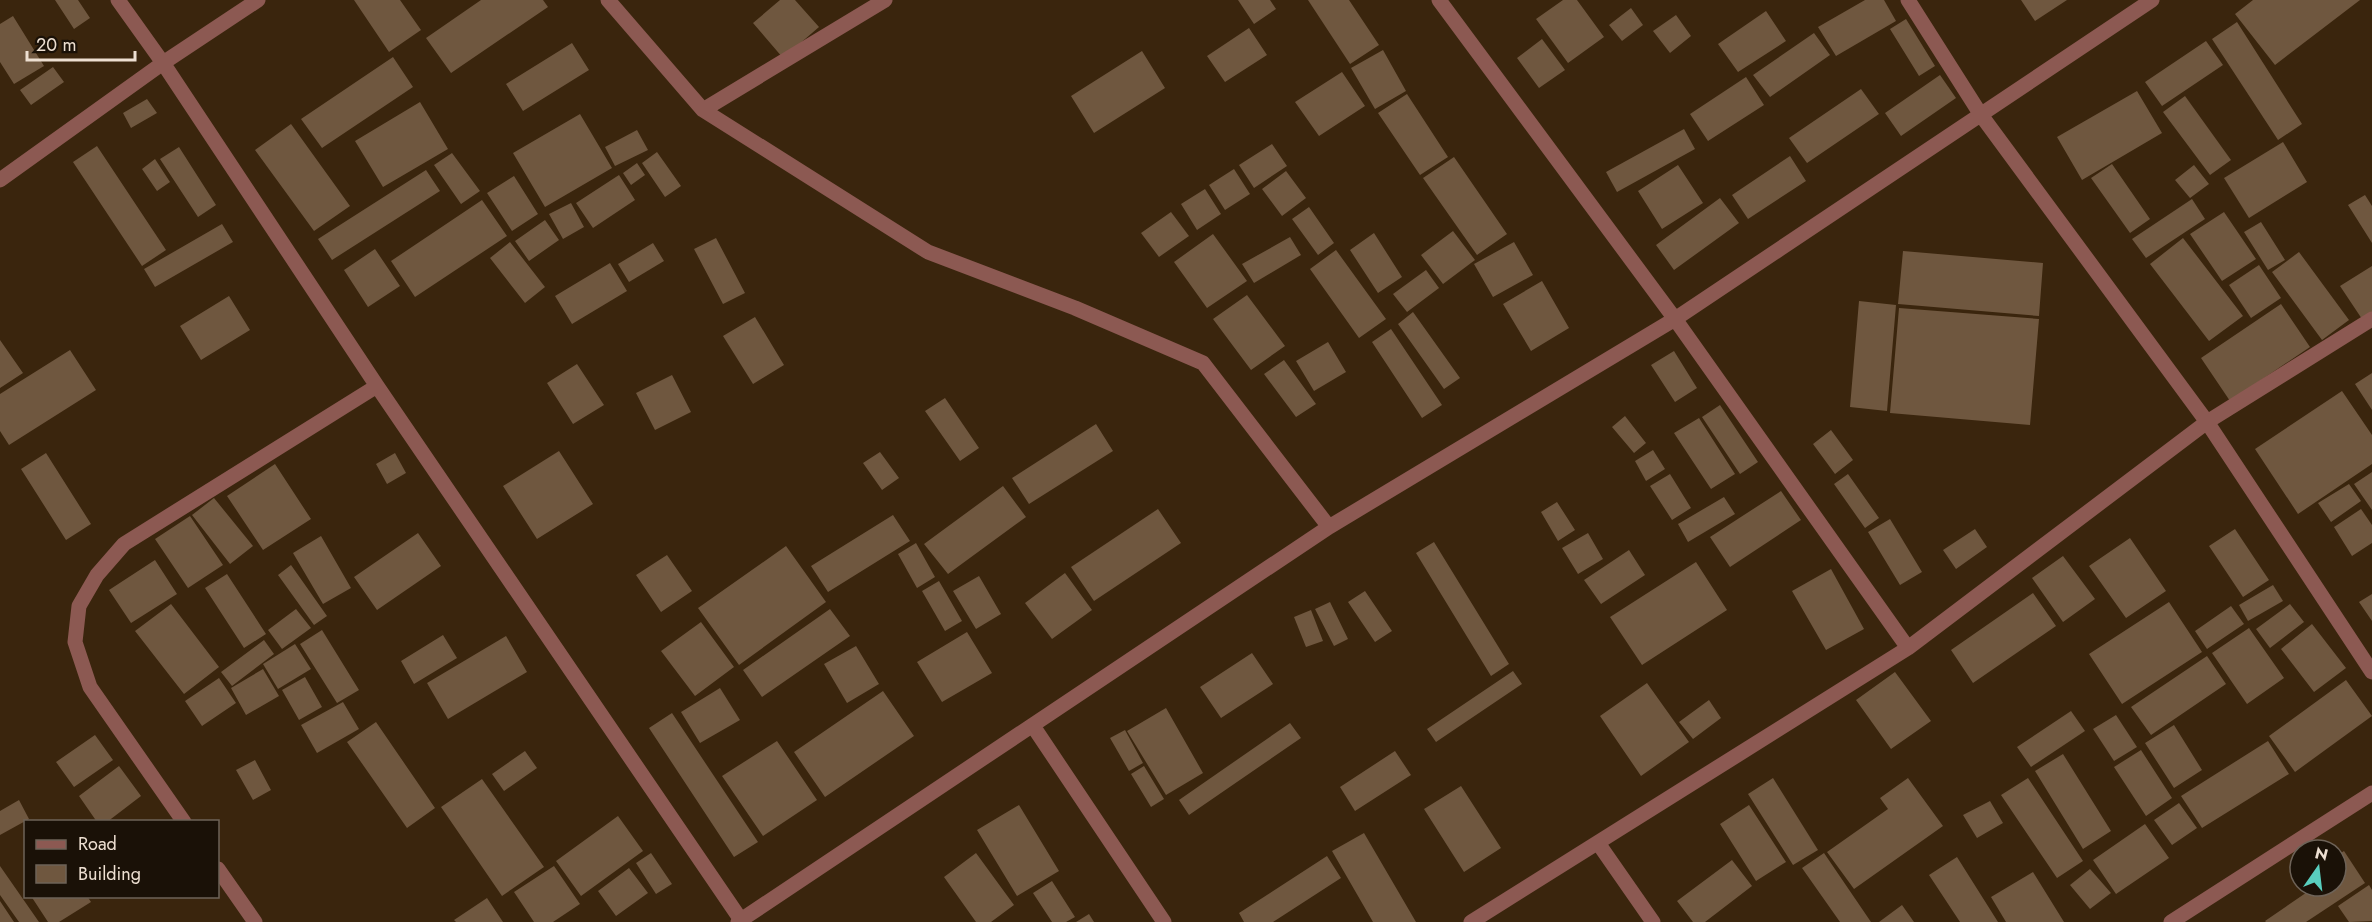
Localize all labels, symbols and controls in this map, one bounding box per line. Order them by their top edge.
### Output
scale bar [27,24,135,62]
text: 20 m [36,32,76,58]
legend [24,820,219,898]
text: Road [78,831,117,857]
north arrow [2288,838,2348,898]
text: N [2313,841,2330,867]
text: Building [78,861,141,887]

